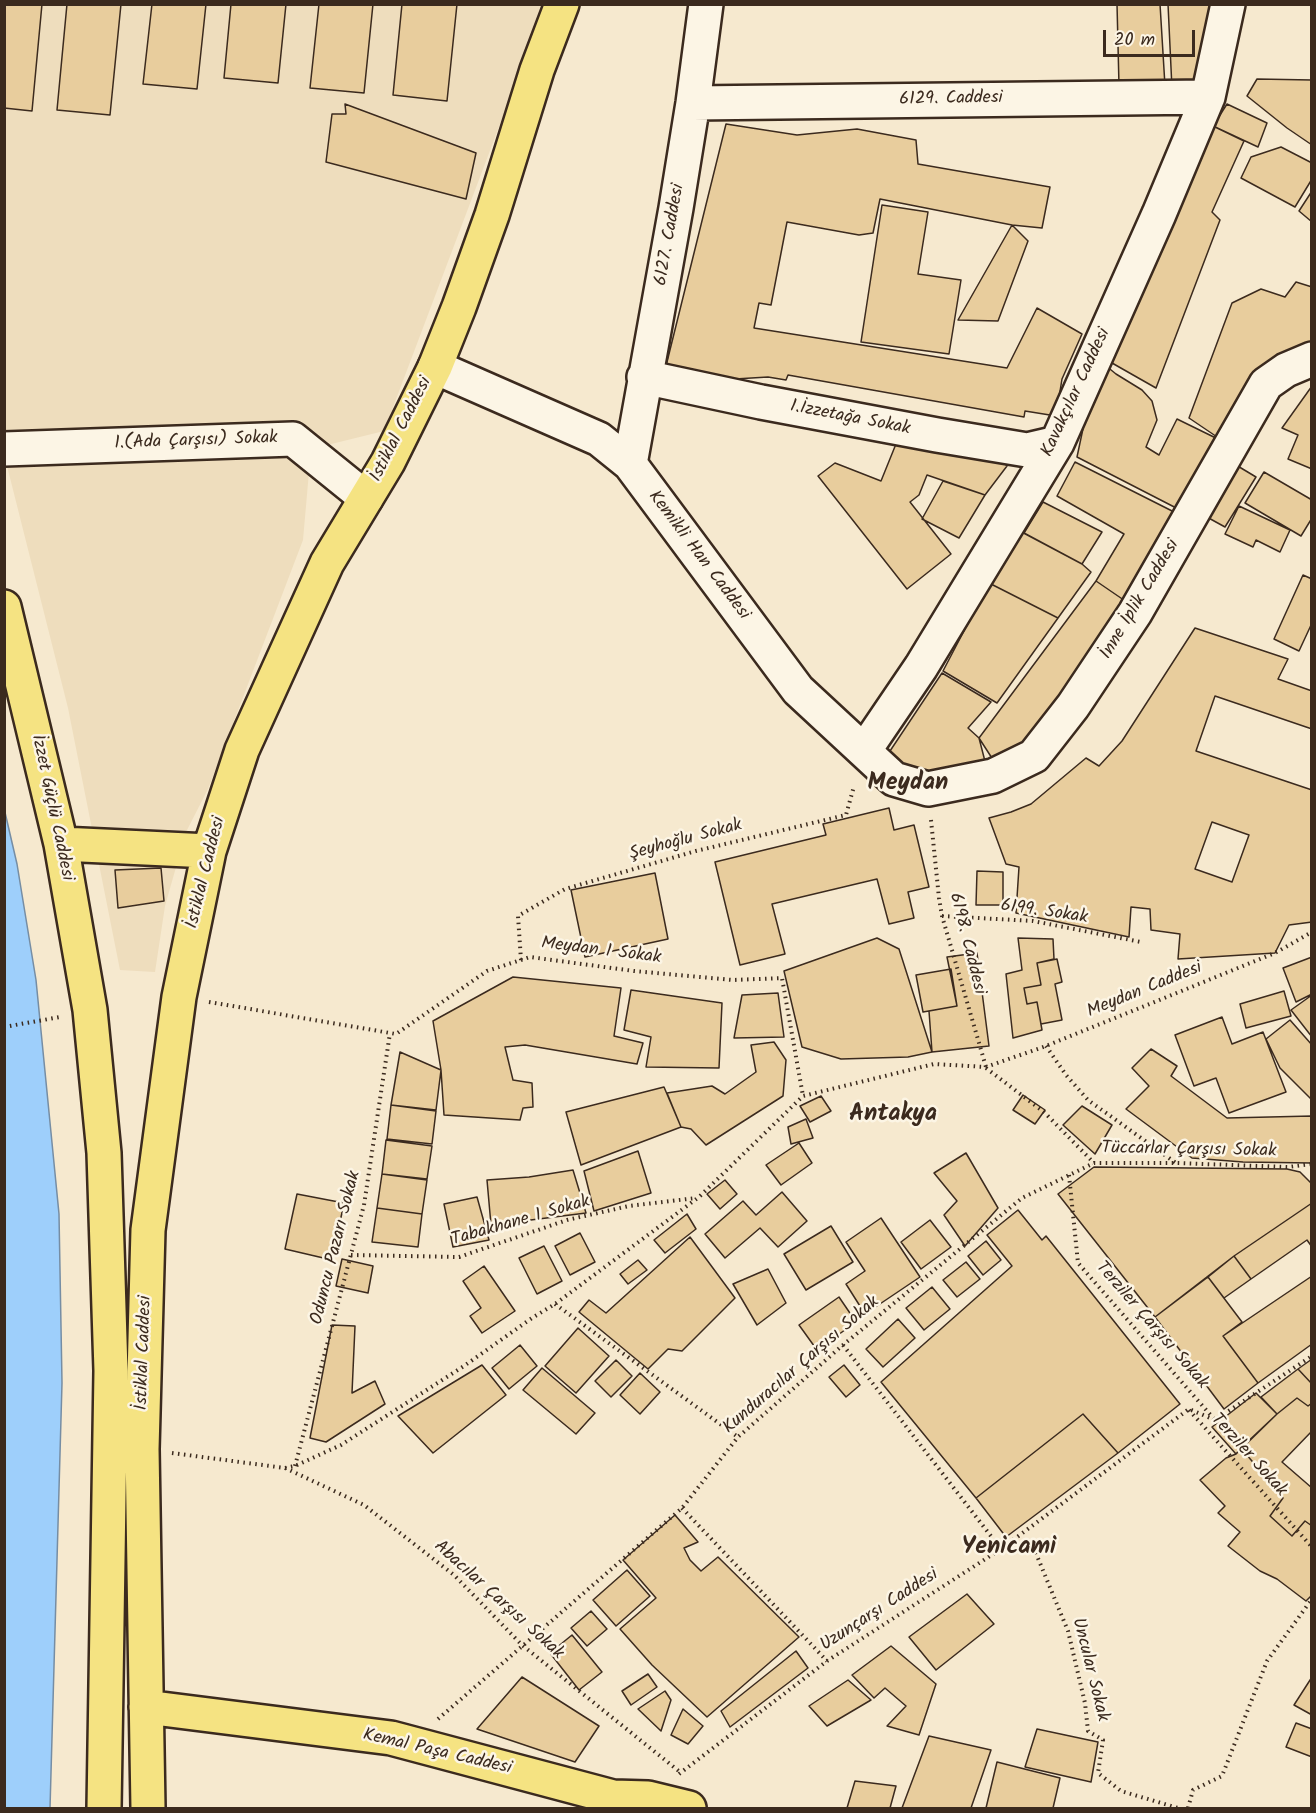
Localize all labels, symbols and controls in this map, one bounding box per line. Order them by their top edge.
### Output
scale bar [1106,18,1198,56]
text: 20 m [1114,26,1155,55]
street label: 6129. Caddesi [899,88,1003,112]
street label: 6127. Caddesi [651,182,691,288]
street label: Kavakçılar Caddesi [1038,325,1116,461]
street label: İstiklal Caddesi [366,374,438,486]
street label: 1.İzzetağa Sokak [788,397,912,441]
street label: 1.(Ada Çarşısı) Sokak [114,428,278,456]
street label: Kemikli Han Caddesi [642,487,754,625]
street label: İnne İplik Caddesi [1097,536,1185,664]
street label: İzzet Güçlü Caddesi [25,733,77,883]
district label: Meydan [868,771,948,799]
street label: İstiklal Caddesi [183,815,231,931]
street label: Şeyhoğlu Sokak [627,816,745,866]
street label: 6198. Caddesi [943,891,989,997]
street label: 6199. Sokak [999,896,1089,930]
street label: Meydan 1 Sokak [540,934,662,970]
street label: Meydan Caddesi [1084,958,1206,1024]
district label: Antakya [849,1102,937,1130]
street label: Tüccarlar Çarşısı Sokak [1101,1139,1277,1163]
street label: Oduncu Pazarı Sokak [307,1169,367,1327]
street label: Tabakhane 1 Sokak [449,1192,593,1252]
street label: Terziler Çarşısı Sokak [1090,1258,1212,1394]
street label: Kunduracılar Çarşısı Sokak [719,1292,885,1440]
street label: İstiklal Caddesi [132,1295,158,1411]
street label: Terziler Sokak [1205,1410,1291,1502]
district label: Yenicami [962,1535,1056,1563]
street label: Abacılar Çarşısı Sokak [428,1537,568,1665]
street label: Uzunçarşı Caddesi [817,1565,943,1657]
street label: Uncular Sokak [1066,1616,1112,1724]
street label: Kemal Paşa Caddesi [361,1725,513,1781]

